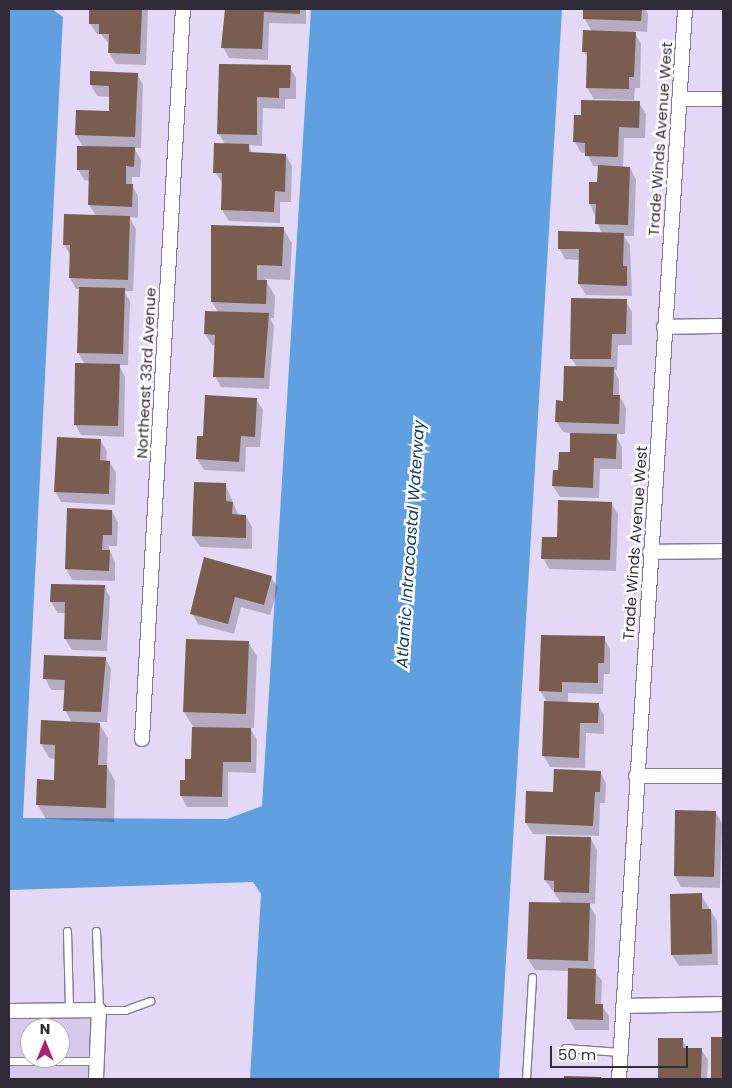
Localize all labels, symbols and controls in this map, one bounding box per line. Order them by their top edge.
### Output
street label: Trade Winds Avenue West [644,41,676,237]
street label: Northeast 33rd Avenue [133,287,159,459]
water label: Atlantic Intracoastal Waterway [393,420,429,668]
street label: Trade Winds Avenue West [619,445,651,641]
north arrow [20,1018,70,1068]
text: N [40,1019,50,1039]
scale bar [552,1036,690,1068]
text: 50 m [558,1044,596,1065]

